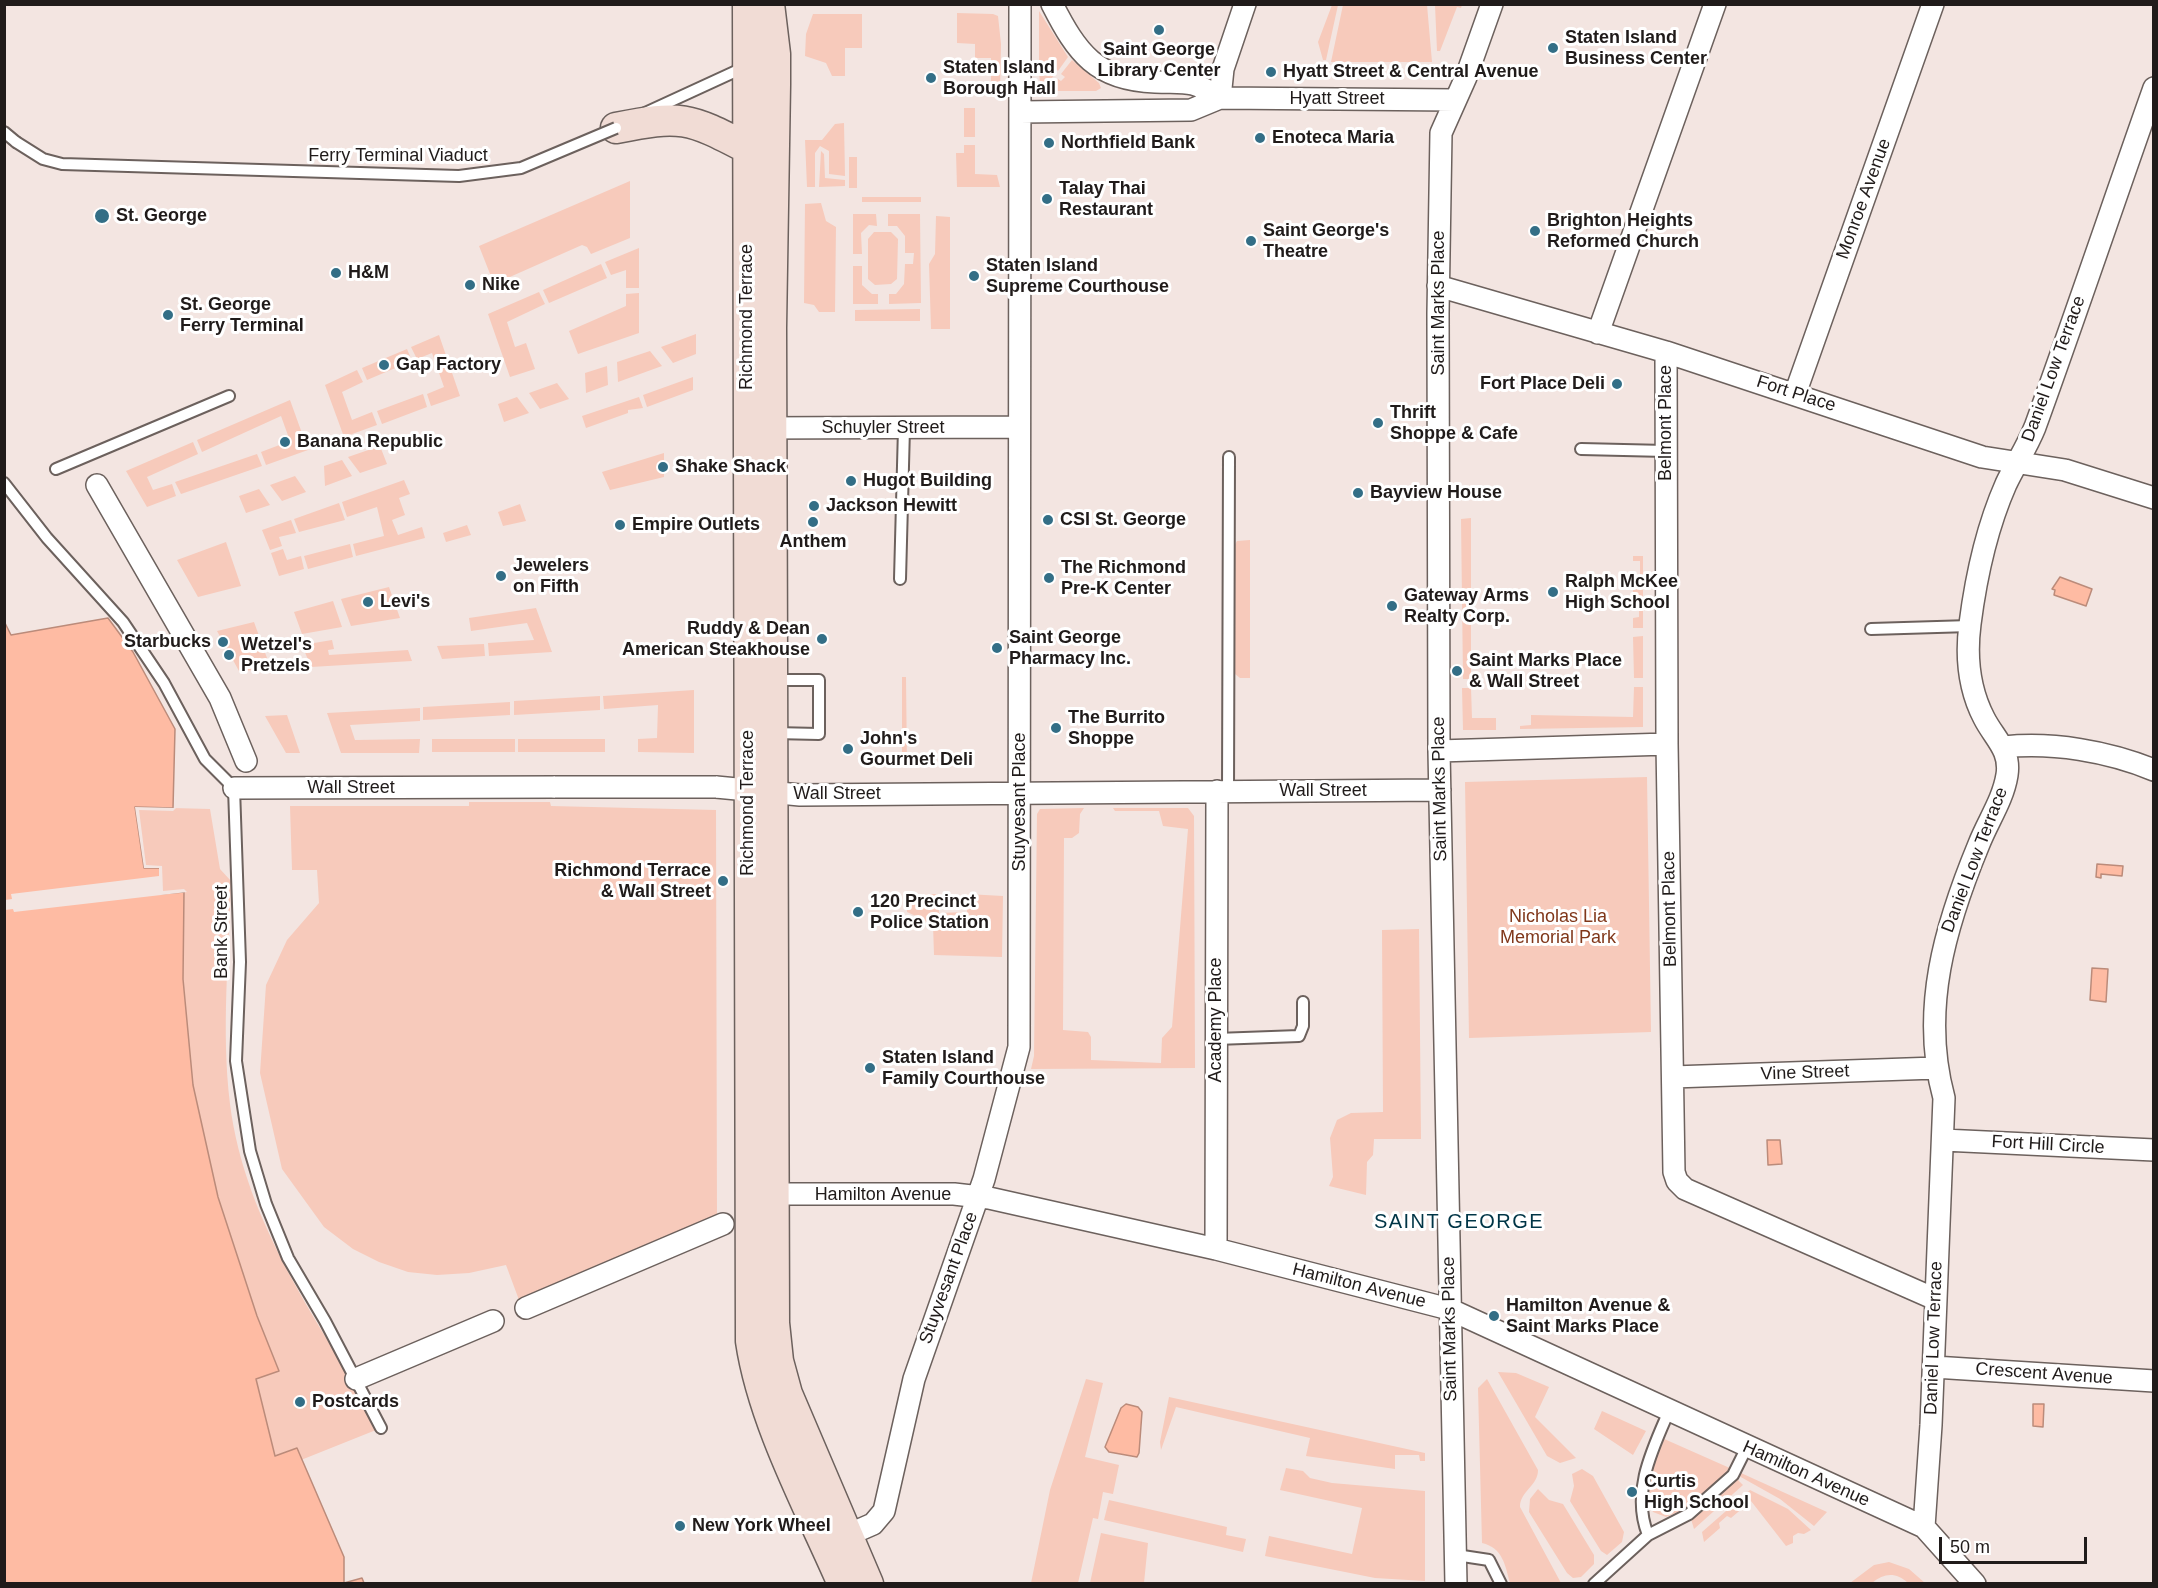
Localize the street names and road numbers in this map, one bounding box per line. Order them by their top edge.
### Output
street label: Hyatt Street [1289,88,1385,110]
street label: Monroe Avenue [1832,136,1896,262]
street label: Ferry Terminal Viaduct [308,145,488,167]
street label: Saint Marks Place [1428,230,1450,376]
street label: Richmond Terrace [736,244,758,390]
street label: Daniel Low Terrace [2018,293,2090,445]
street label: Belmont Place [1655,365,1677,481]
street label: Fort Place [1754,371,1838,417]
street label: Schuyler Street [821,417,945,439]
street label: Saint Marks Place [1428,716,1452,862]
street label: Richmond Terrace [737,730,759,876]
street label: Stuyvesant Place [1009,732,1031,872]
street label: Wall Street [307,777,395,799]
street label: Wall Street [1279,780,1367,802]
street label: Wall Street [793,783,881,805]
street label: Daniel Low Terrace [1937,784,2013,936]
street label: Belmont Place [1658,851,1682,967]
street label: Bank Street [211,885,233,979]
street label: Academy Place [1205,957,1227,1083]
street label: Vine Street [1760,1061,1850,1085]
street label: Fort Hill Circle [1991,1131,2105,1159]
street label: Hamilton Avenue [815,1184,951,1206]
street label: Stuyvesant Place [915,1209,983,1347]
street label: Saint Marks Place [1438,1256,1462,1402]
street label: Hamilton Avenue [1290,1259,1428,1313]
street label: Daniel Low Terrace [1921,1261,1947,1415]
street label: Crescent Avenue [1975,1358,2113,1390]
street label: Hamilton Avenue [1739,1436,1873,1512]

